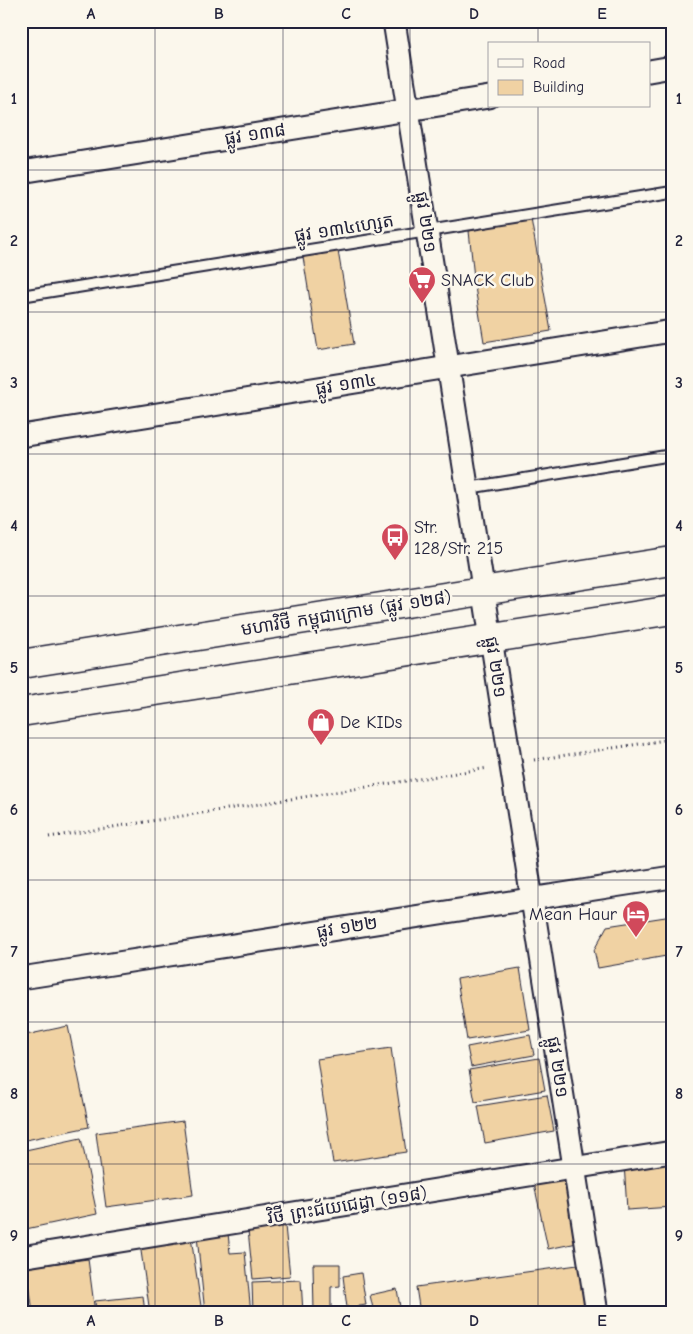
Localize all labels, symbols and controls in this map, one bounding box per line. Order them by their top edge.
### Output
text: A [87,5,96,23]
text: B [214,5,224,23]
text: C [341,5,351,23]
text: D [469,5,479,23]
text: E [597,5,607,23]
legend [488,42,650,108]
text: Road [533,54,565,72]
text: Building [533,78,584,96]
text: 1 [11,90,17,108]
text: 1 [676,90,682,108]
street label: ផ្លូវ ១៣៨ [223,119,288,155]
street label: ផ្លូវ ២២១ [405,190,441,255]
street label: ផ្លូវ ១៣៤ហ្សេត [293,210,396,252]
text: 2 [10,232,18,250]
text: 2 [675,232,683,250]
supermarket icon: SNACK Club [407,265,437,304]
place label: SNACK Club [441,270,534,291]
street label: ផ្លូវ ១៣៤ [314,369,379,405]
text: 3 [10,374,18,392]
text: 3 [675,374,683,392]
text: 4 [10,517,18,535]
place label: Str. 128/Str. 215 [414,517,503,559]
text: 4 [675,517,683,535]
bus stop icon: Str. 128/Str. 215 [380,522,410,561]
street label: មហាវិថី កម្ពុជាក្រោម (ផ្លូវ ១២៨) [239,585,454,647]
street label: ផ្លូវ ២២១ [475,635,511,700]
text: 5 [10,659,18,677]
text: 5 [675,659,683,677]
shop icon: De KIDs [306,707,336,746]
place label: De KIDs [340,712,402,733]
text: 6 [10,801,18,819]
text: 6 [675,801,683,819]
hotel icon: Mean Haur [621,899,651,938]
place label: Mean Haur [529,904,618,925]
street label: ផ្លូវ ១២២ [315,912,380,948]
text: 7 [10,943,18,961]
text: 7 [675,943,683,961]
street label: ផ្លូវ ២២១ [537,1035,573,1100]
text: 8 [10,1085,18,1103]
text: 8 [675,1085,683,1103]
street label: វិថី ព្រះជ័យជេដ្ធា (១១៨) [265,1181,429,1229]
text: 9 [10,1227,18,1245]
text: 9 [675,1227,683,1245]
text: A [87,1312,96,1330]
text: B [214,1312,224,1330]
text: C [341,1312,351,1330]
text: D [469,1312,479,1330]
text: E [597,1312,607,1330]

